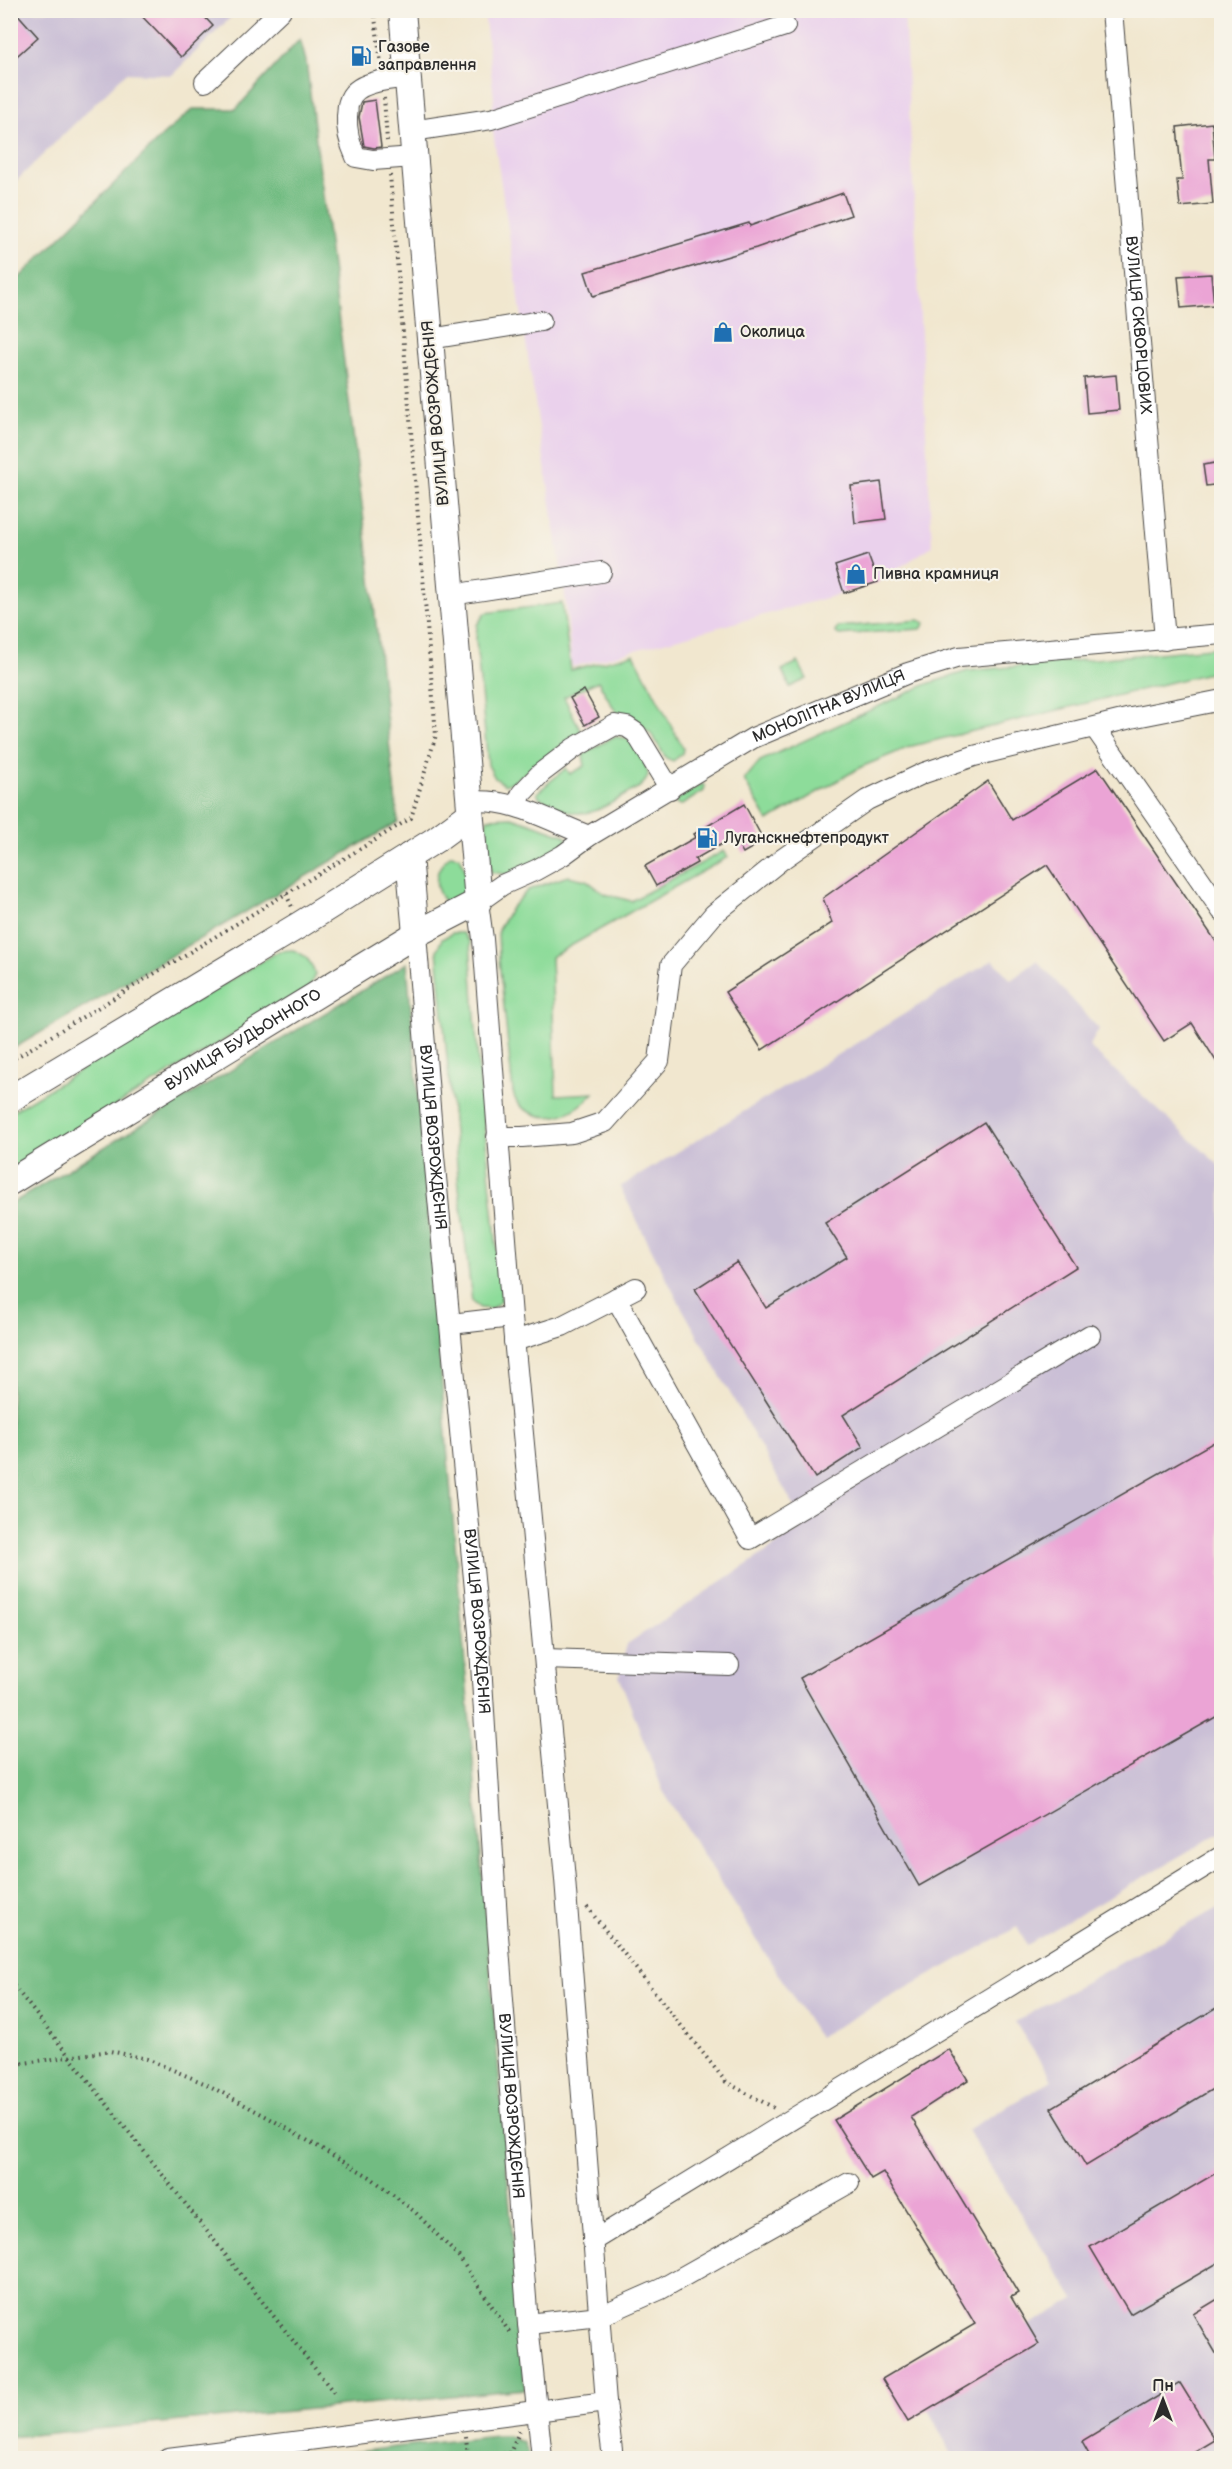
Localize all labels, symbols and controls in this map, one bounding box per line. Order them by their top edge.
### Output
place label: Газове заправлення [378,38,476,75]
fuel station icon: Газове заправлення [349,44,373,68]
street label: ВУЛИЦЯ СКВОРЦОВИХ [1122,235,1155,415]
street label: ВУЛИЦЯ ВОЗРОЖДЄНІЯ [418,319,454,507]
shop icon: Околица [711,320,735,344]
place label: Околица [740,323,805,342]
shop icon: Пивна крамниця [844,562,868,586]
place label: Пивна крамниця [873,565,999,584]
street label: МОНОЛІТНА ВУЛИЦЯ [750,666,908,747]
fuel station icon: Луганскнефтепродукт [695,826,719,850]
place label: Луганскнефтепродукт [723,829,889,848]
street label: ВУЛИЦЯ БУДЬОННОГО [161,984,325,1095]
street label: ВУЛИЦЯ ВОЗРОЖДЄНІЯ [415,1044,450,1231]
street label: ВУЛИЦЯ ВОЗРОЖДЄНІЯ [460,1528,494,1715]
street label: ВУЛИЦЯ ВОЗРОЖДЄНІЯ [495,2012,528,2200]
north arrow [1133,2370,1193,2430]
text: Пн [1152,2377,1174,2396]

